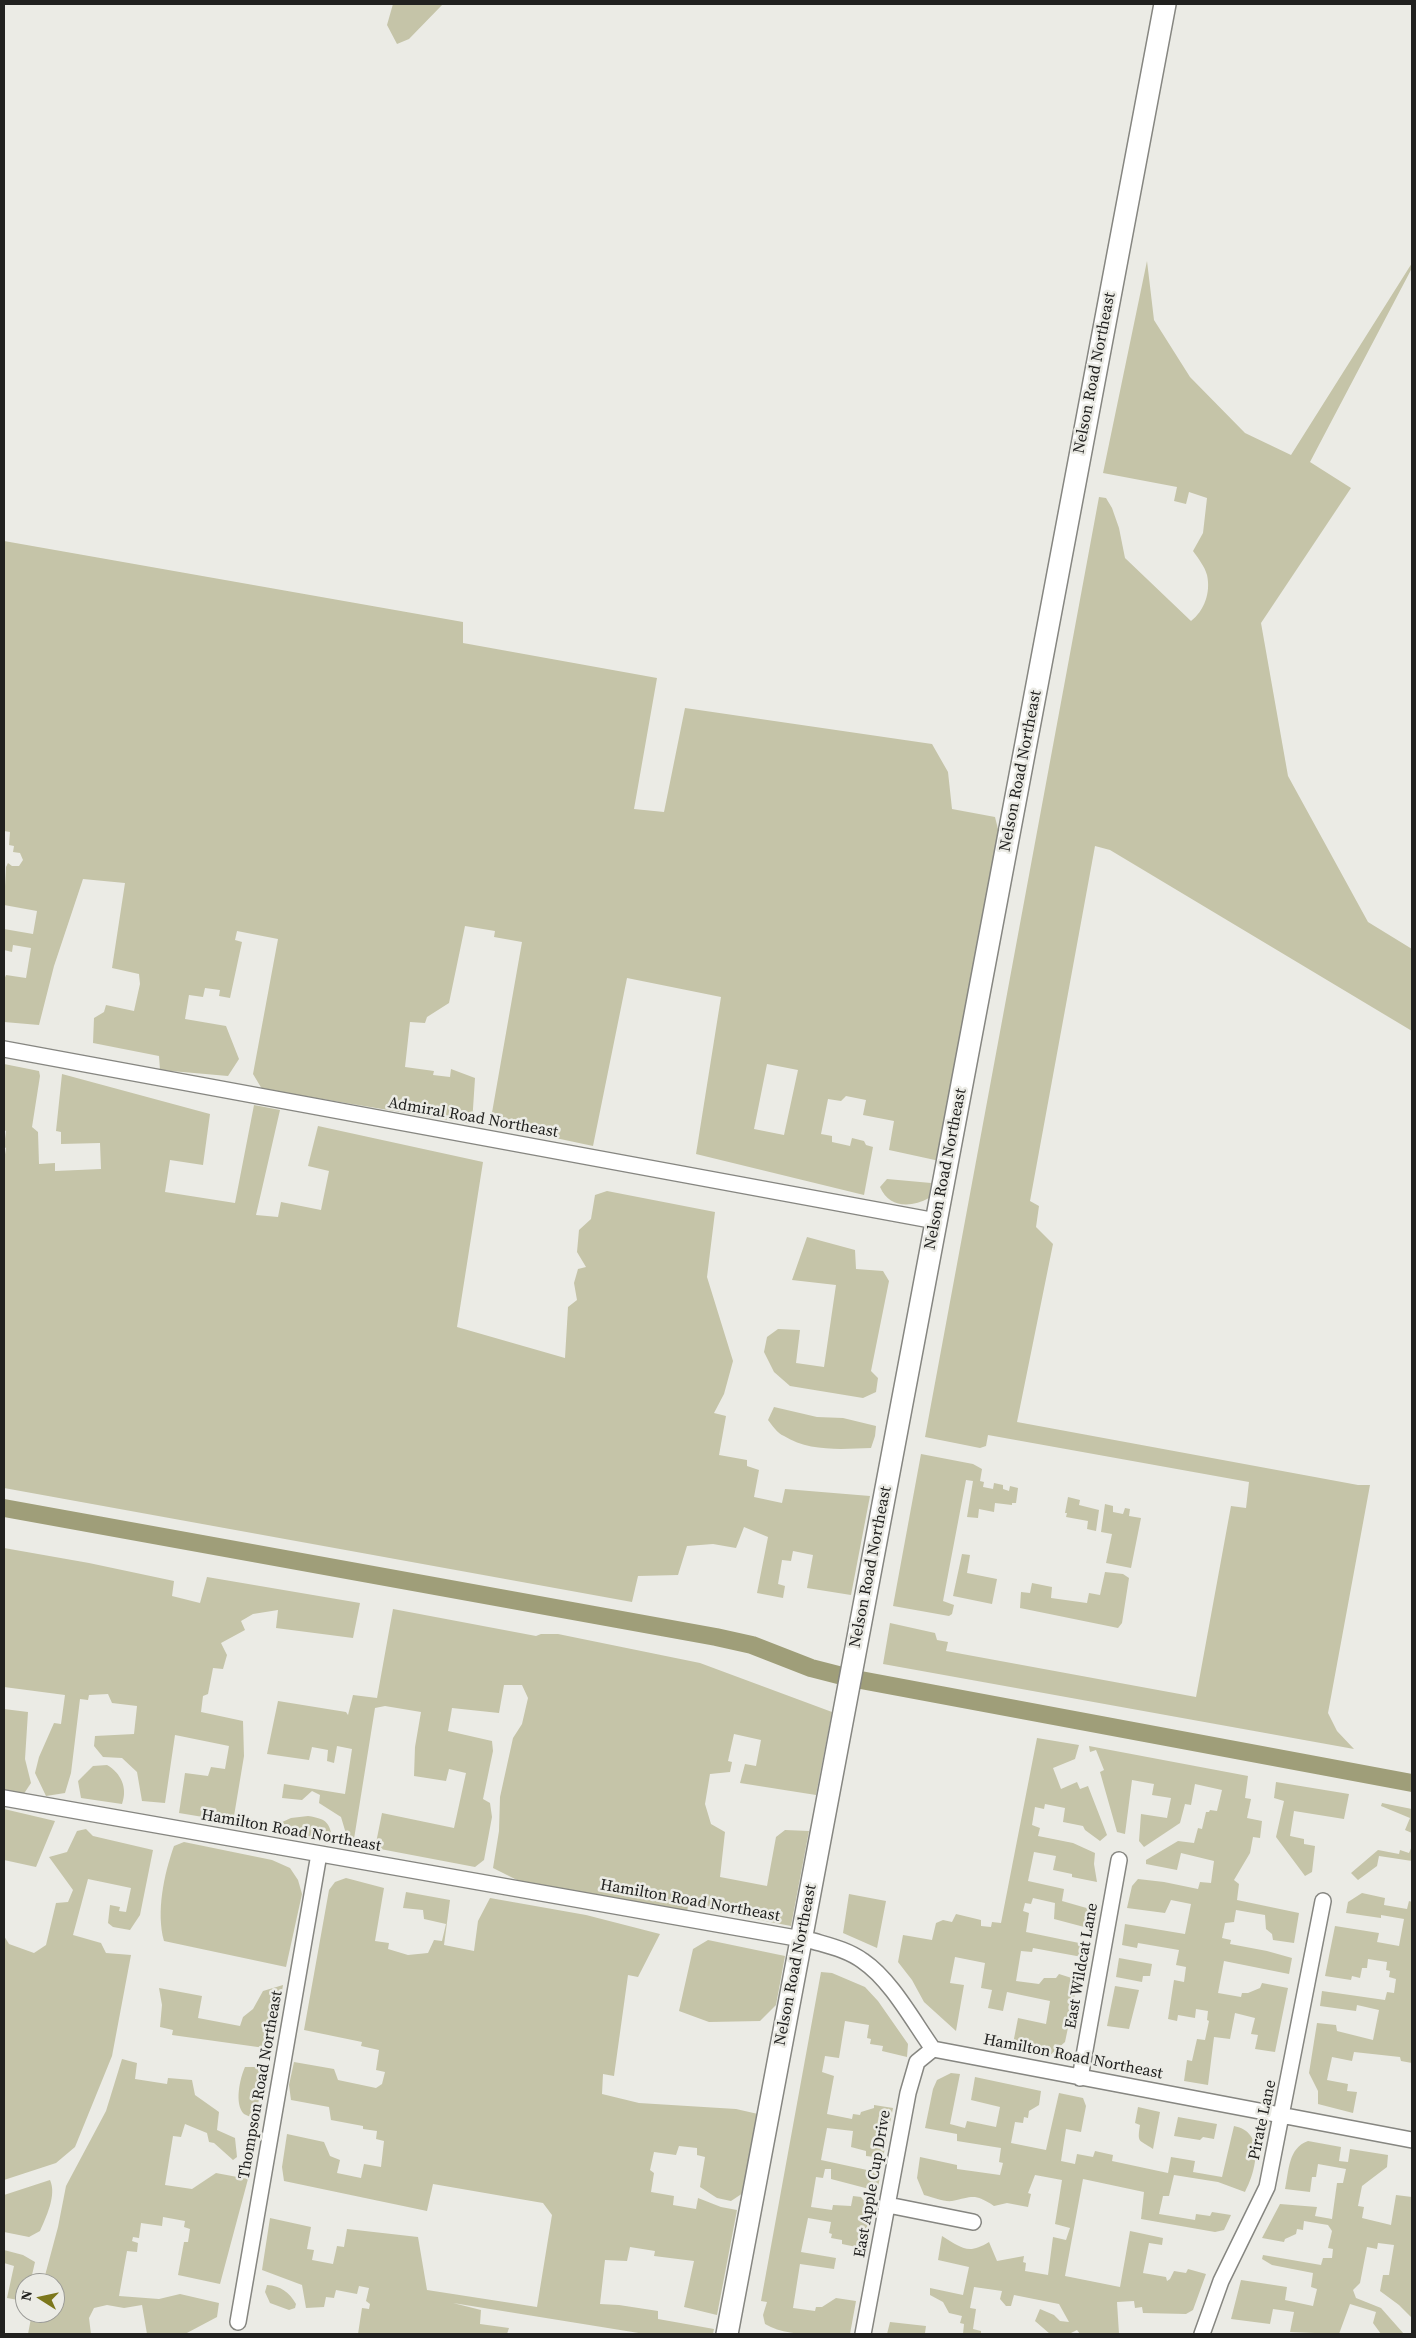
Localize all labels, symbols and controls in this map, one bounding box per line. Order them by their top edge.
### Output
street label: Nelson Road Northeast [1070,291,1120,455]
street label: Nelson Road Northeast [996,689,1046,853]
street label: Nelson Road Northeast [921,1087,971,1251]
street label: Admiral Road Northeast [386,1094,560,1142]
street label: Nelson Road Northeast [846,1485,896,1649]
street label: Hamilton Road Northeast [200,1806,382,1856]
street label: Hamilton Road Northeast [599,1876,781,1926]
street label: Nelson Road Northeast [771,1883,821,2047]
street label: East Wildcat Lane [1061,1901,1103,2031]
street label: Thompson Road Northeast [235,1989,287,2181]
street label: Hamilton Road Northeast [982,2030,1164,2084]
street label: Pirate Lane [1245,2078,1281,2162]
street label: East Apple Cup Drive [851,2109,895,2259]
north arrow [15,2273,65,2323]
text: N [15,2289,37,2302]

